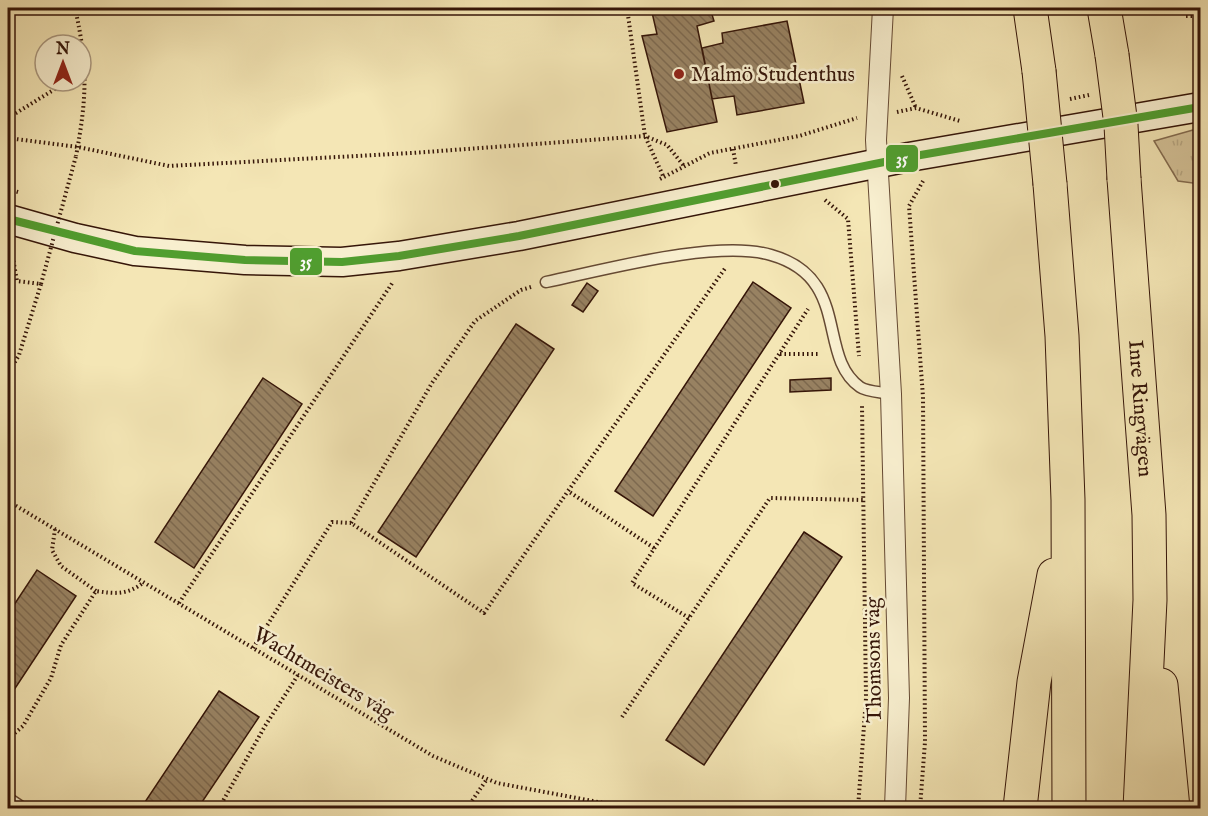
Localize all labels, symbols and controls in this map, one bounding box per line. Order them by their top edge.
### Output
north arrow [33,33,93,93]
text: N [55,40,70,60]
place label: Malmö Studenthus [691,62,855,89]
marker: Malmö Studenthus [672,67,686,81]
line badge: 35 [885,144,919,173]
text: 35 [896,150,908,170]
unlabelled marker [769,178,781,190]
line badge: 35 [289,247,323,276]
text: 35 [300,253,312,273]
street label: Inre Ringvägen [1121,339,1158,478]
street label: Thomsons väg [860,596,889,723]
street label: Wachtmeisters väg [248,621,399,727]

